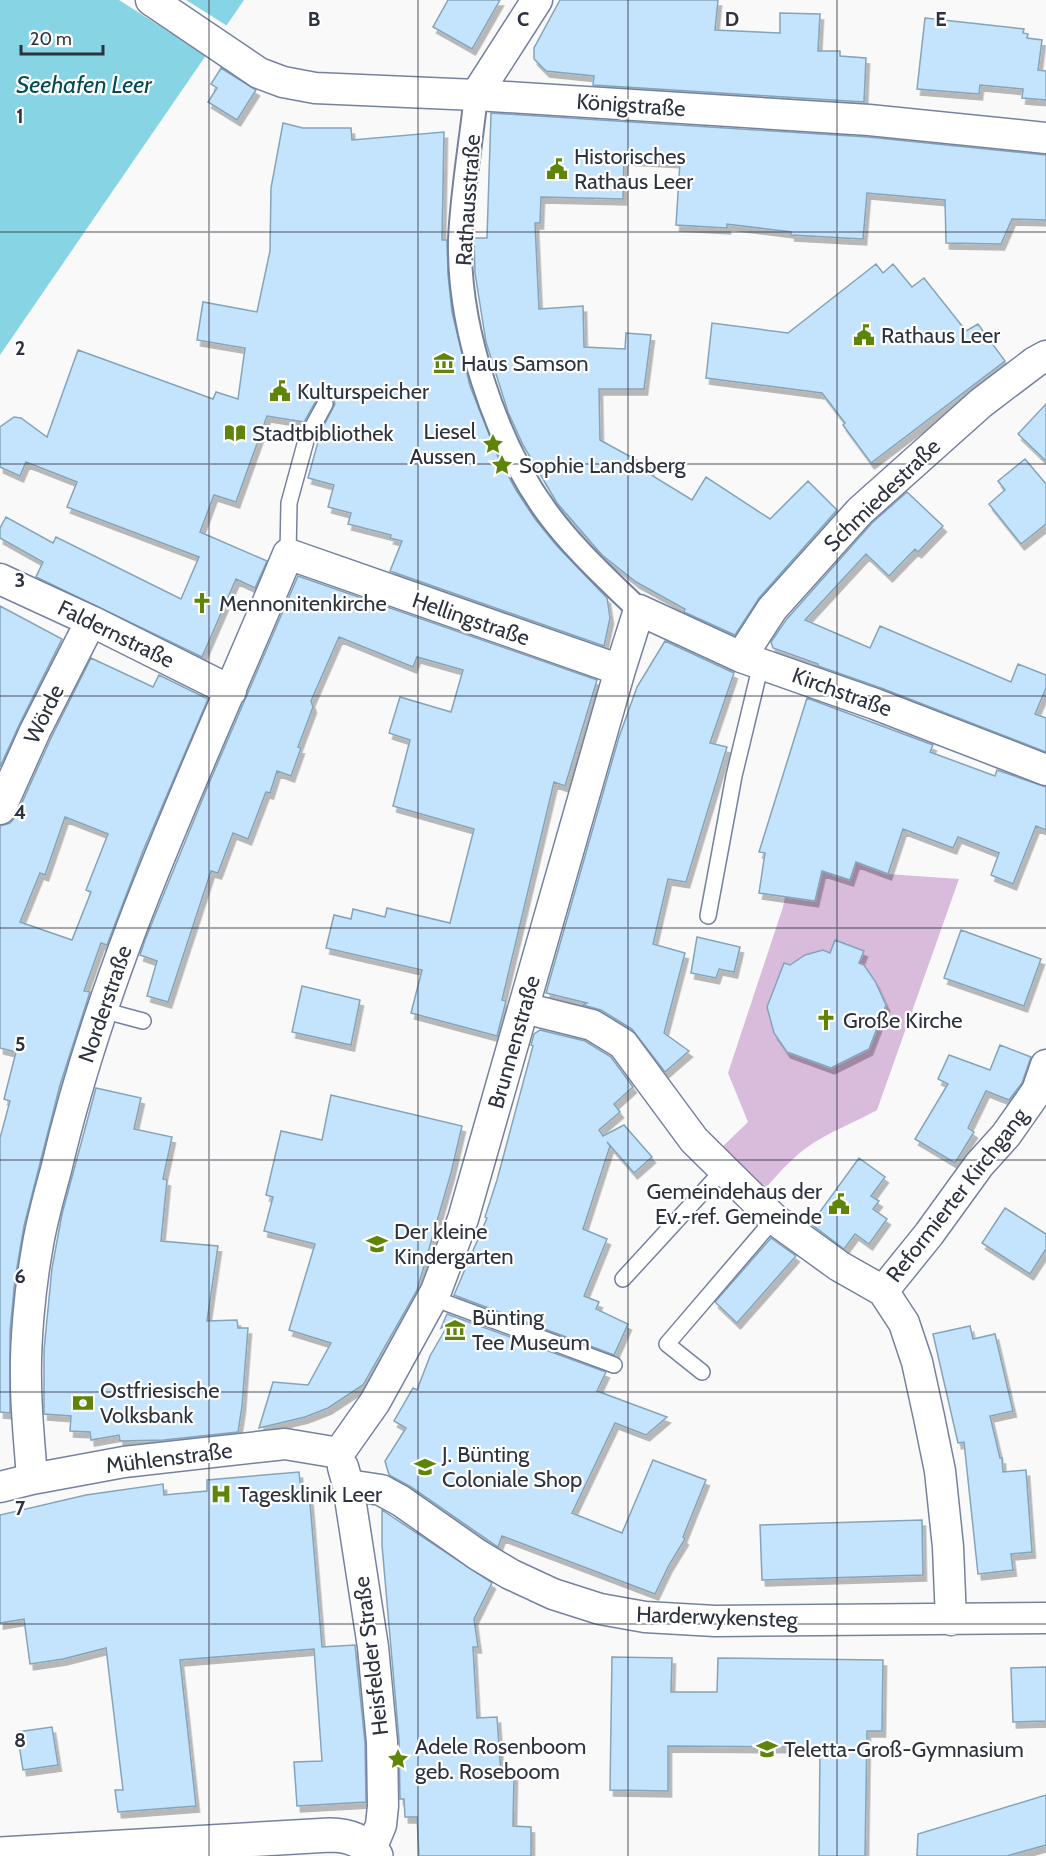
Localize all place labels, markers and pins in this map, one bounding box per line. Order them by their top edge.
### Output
place label: Historisches Rathaus Leer [574,143,693,195]
public building icon: Historisches Rathaus Leer [545,157,569,181]
place label: Rathaus Leer [881,322,1000,349]
public building icon: Rathaus Leer [852,323,876,347]
place label: Haus Samson [461,350,589,377]
museum icon: Haus Samson [432,351,456,375]
place label: Kulturspeicher [297,378,429,405]
public building icon: Kulturspeicher [268,379,292,403]
place label: Liesel Aussen [409,418,477,470]
place label: Stadtbibliothek [252,420,394,447]
library icon: Stadtbibliothek [223,421,247,445]
place icon: Liesel Aussen [481,432,505,456]
place label: Sophie Landsberg [519,452,686,479]
place icon: Sophie Landsberg [490,453,514,477]
place label: Mennonitenkirche [219,590,387,617]
church icon: Mennonitenkirche [190,591,214,615]
place label: Große Kirche [843,1007,963,1034]
church icon: Große Kirche [814,1008,838,1032]
place label: Gemeindehaus der Ev.-ref. Gemeinde [647,1178,822,1230]
public building icon: Gemeindehaus der Ev.-ref. Gemeinde [827,1192,851,1216]
place label: Der kleine Kindergarten [394,1218,514,1270]
school or university icon: Der kleine Kindergarten [365,1232,389,1256]
place label: Bünting Tee Museum [472,1304,590,1356]
museum icon: Bünting Tee Museum [443,1318,467,1342]
place label: Ostfriesische Volksbank [100,1377,220,1429]
bank icon: Ostfriesische Volksbank [71,1391,95,1415]
place label: J. Bünting Coloniale Shop [441,1441,582,1493]
school or university icon: J. Bünting Coloniale Shop [413,1455,437,1479]
place label: Tagesklinik Leer [238,1481,382,1508]
hospital icon: Tagesklinik Leer [209,1482,233,1506]
place label: Adele Rosenboom geb. Roseboom [415,1733,586,1785]
place label: Teletta-Groß-Gymnasium [784,1736,1024,1763]
school or university icon: Teletta-Groß-Gymnasium [755,1737,779,1761]
place icon: Adele Rosenboom geb. Roseboom [386,1747,410,1771]

